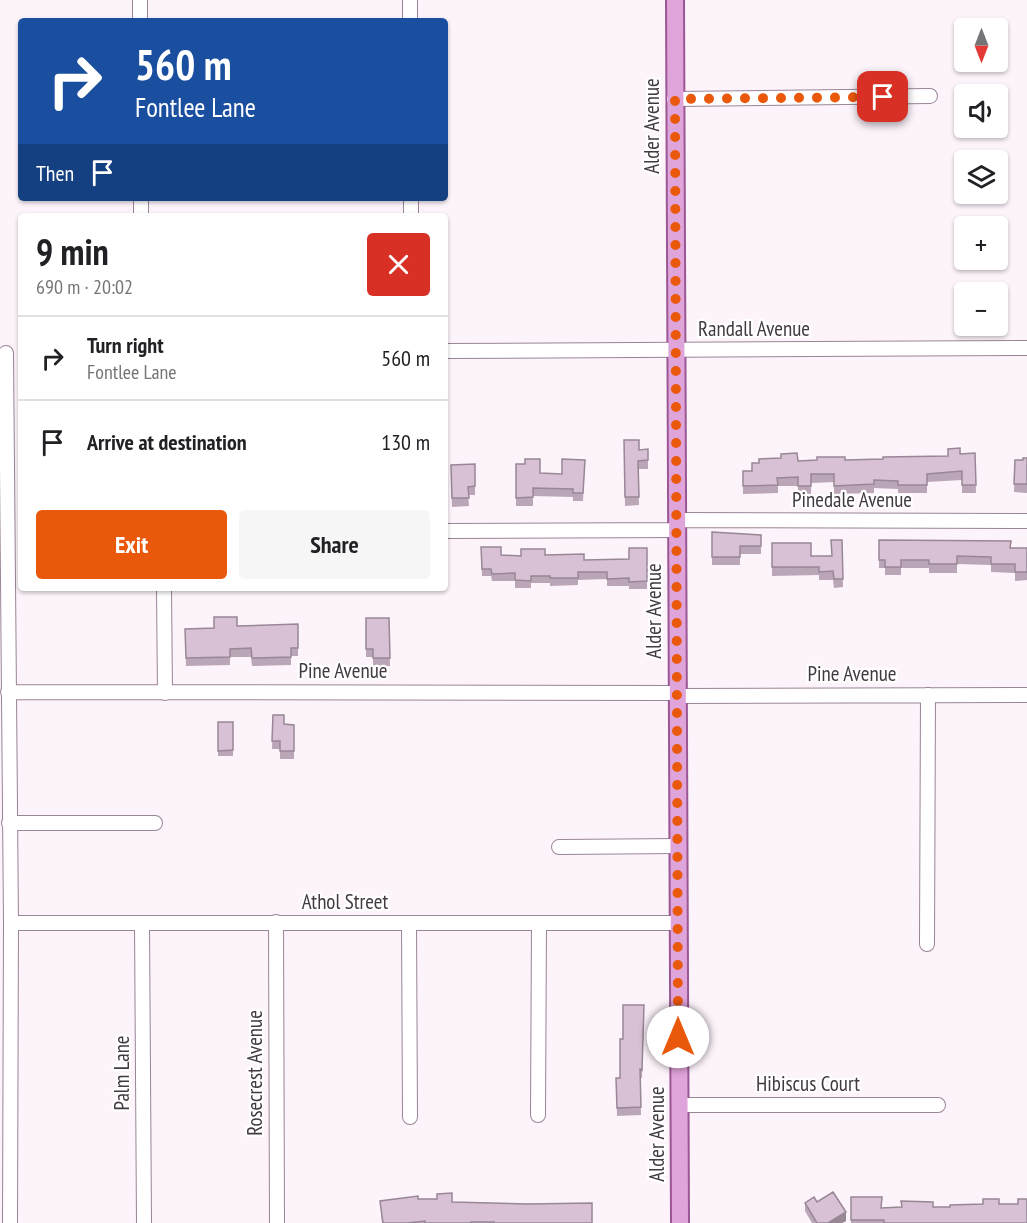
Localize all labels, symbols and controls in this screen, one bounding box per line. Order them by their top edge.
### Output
north arrow [954,18,1008,72]
map controls [954,18,1008,336]
text: 560 m [135,37,232,92]
icon: right [36,42,114,120]
pin [857,71,908,122]
street label: Alder Avenue [638,78,665,174]
icon: arrive [866,80,899,113]
button: sound [954,84,1008,138]
text: Fontlee Lane [135,90,256,124]
button: layers [954,150,1008,204]
icon: arrive [86,156,119,189]
text: Then [36,159,74,187]
button: + [954,216,1008,270]
text: 9 min [36,228,109,275]
button: close [367,233,430,296]
text: 690 m · 20:02 [36,274,133,300]
button: − [954,282,1008,336]
street label: Randall Avenue [698,315,810,342]
text: Turn right [87,331,164,359]
icon: right [36,342,69,375]
text: 560 m [381,344,430,372]
text: Fontlee Lane [87,359,177,385]
icon: arrive [36,426,69,459]
text: Arrive at destination [87,428,247,456]
text: 130 m [381,428,430,456]
street label: Pinedale Avenue [792,486,912,513]
button: Exit [36,510,227,579]
button: Share [239,510,430,579]
street label: Alder Avenue [640,563,667,659]
street label: Pine Avenue [299,657,387,684]
street label: Pine Avenue [808,660,896,687]
street label: Athol Street [302,888,388,915]
position arrow [646,1005,710,1069]
street label: Rosecrest Avenue [241,1010,268,1136]
street label: Palm Lane [108,1035,135,1111]
street label: Hibiscus Court [756,1070,860,1097]
street label: Alder Avenue [643,1086,670,1182]

